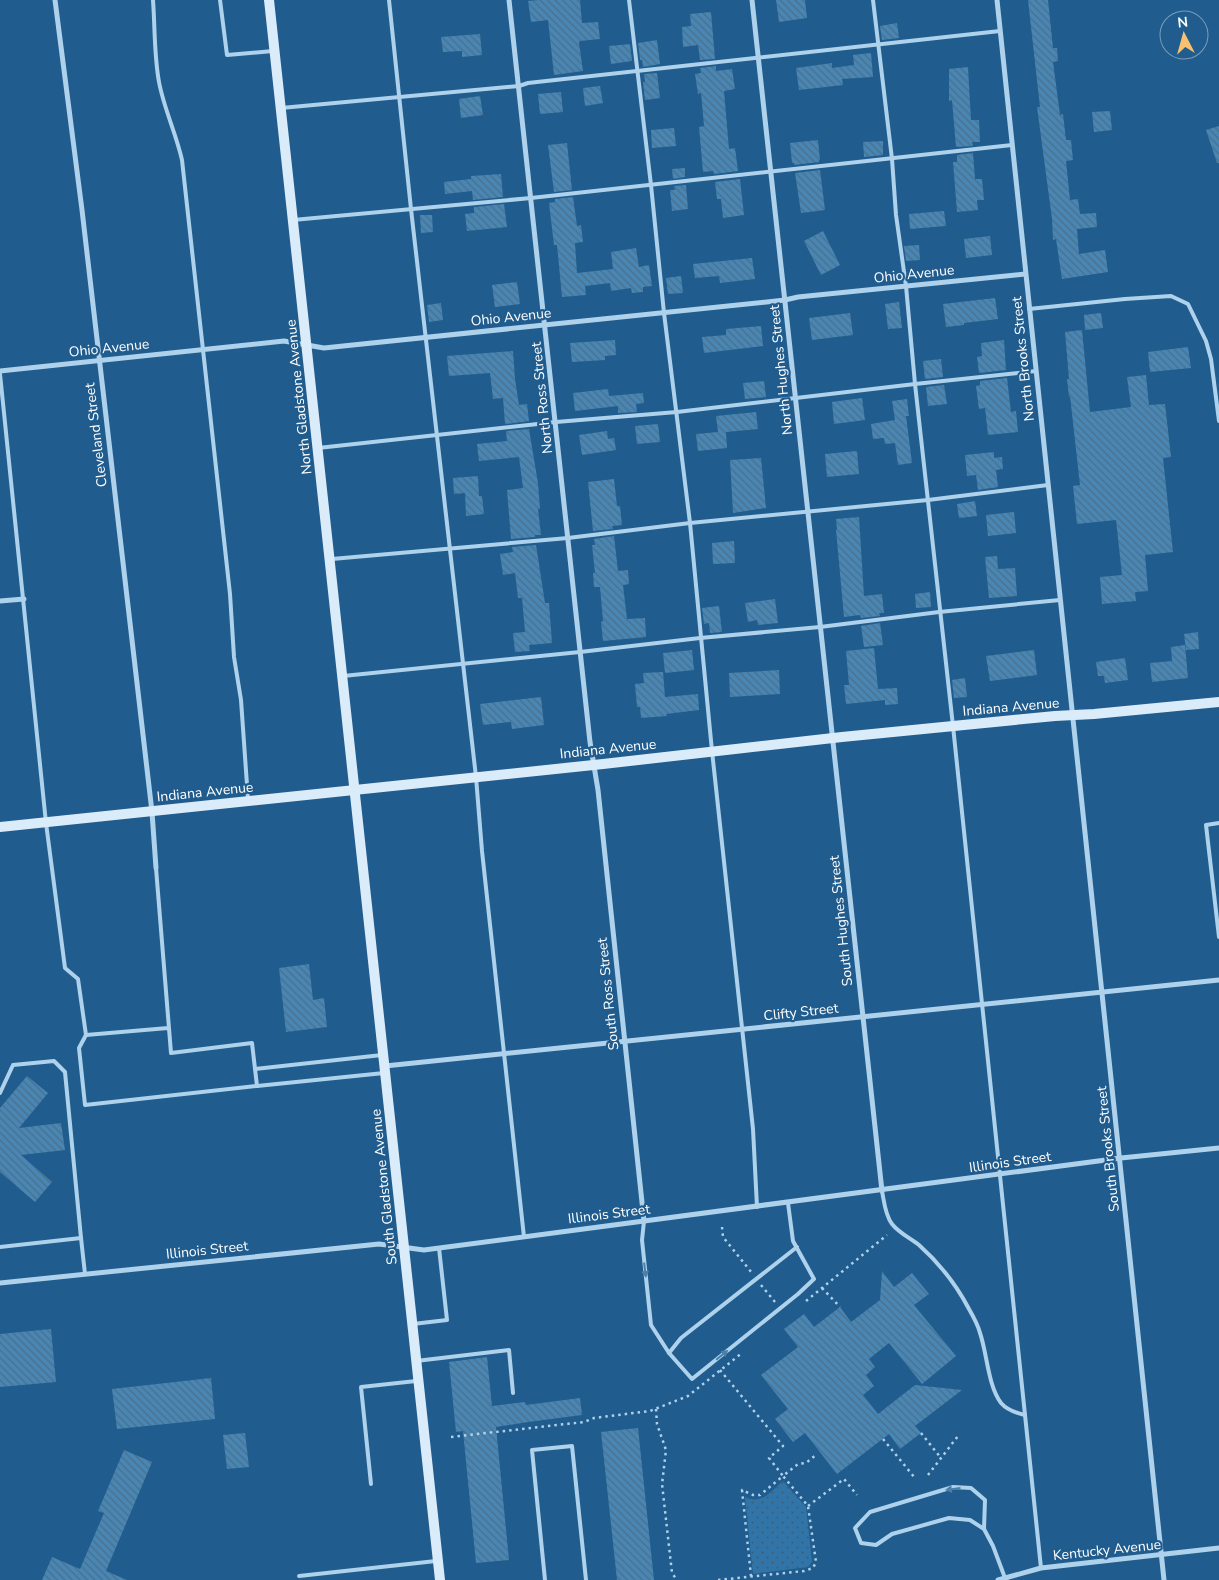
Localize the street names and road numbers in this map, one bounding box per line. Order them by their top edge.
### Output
street label: Ohio Avenue [873,260,955,288]
street label: North Brooks Street [1007,296,1039,422]
street label: Ohio Avenue [470,303,552,331]
street label: North Hughes Street [765,304,797,436]
street label: North Gladstone Avenue [281,319,317,475]
street label: Ohio Avenue [68,334,150,362]
street label: North Ross Street [527,341,557,455]
street label: Cleveland Street [80,382,112,488]
street label: Indiana Avenue [962,693,1060,721]
street label: Indiana Avenue [559,734,657,764]
street label: Indiana Avenue [156,777,254,807]
street label: South Hughes Street [825,855,857,987]
street label: South Ross Street [593,937,623,1051]
street label: Clifty Street [763,999,839,1025]
street label: South Brooks Street [1092,1085,1124,1213]
street label: South Gladstone Avenue [366,1108,402,1266]
street label: Illinois Street [968,1147,1052,1177]
street label: Illinois Street [567,1200,651,1228]
street label: Illinois Street [165,1236,249,1264]
street label: Kentucky Avenue [1052,1535,1162,1565]

